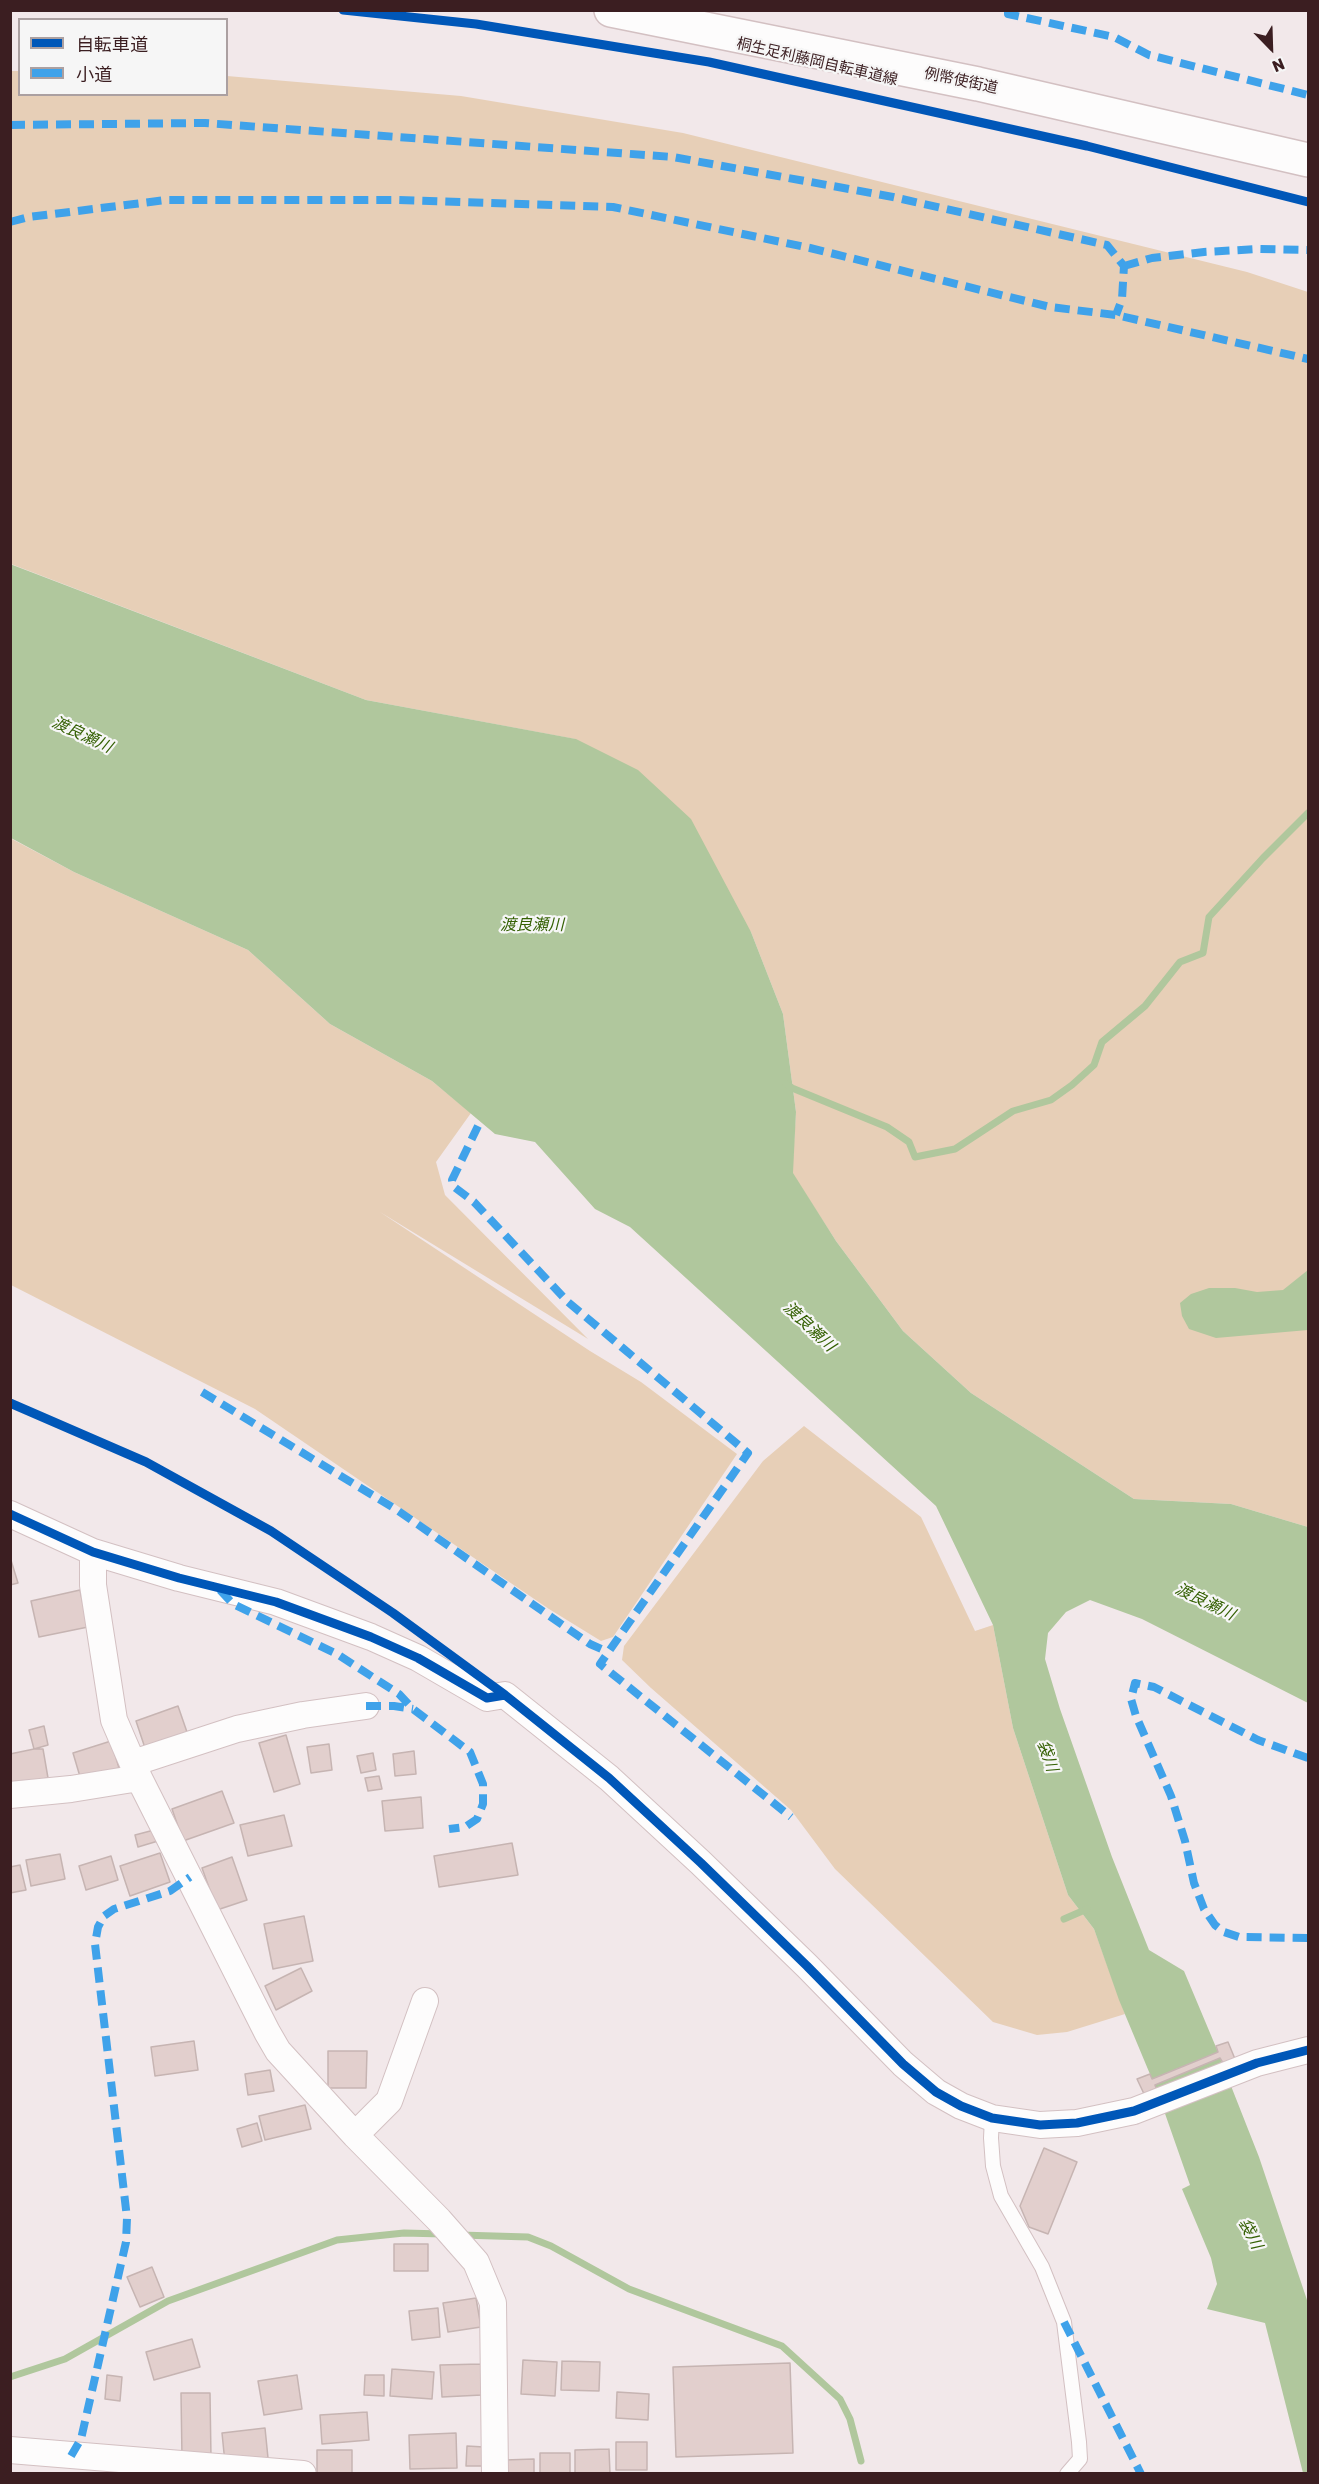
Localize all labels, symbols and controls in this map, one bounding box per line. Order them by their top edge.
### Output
legend [18,18,228,96]
north arrow [1241,18,1301,78]
text: 自転車道 [76,34,148,56]
street label: 桐生足利藤岡自転車道線 [735,35,899,89]
text: N [1269,54,1287,76]
text: 小道 [76,64,112,86]
street label: 例幣使街道 [922,64,1000,98]
water label: 渡良瀬川 [49,713,115,757]
water label: 渡良瀬川 [500,915,564,935]
water label: 渡良瀬川 [779,1298,839,1356]
water label: 渡良瀬川 [1172,1579,1238,1625]
water label: 袋川 [1033,1738,1061,1774]
water label: 袋川 [1234,2215,1266,2253]

